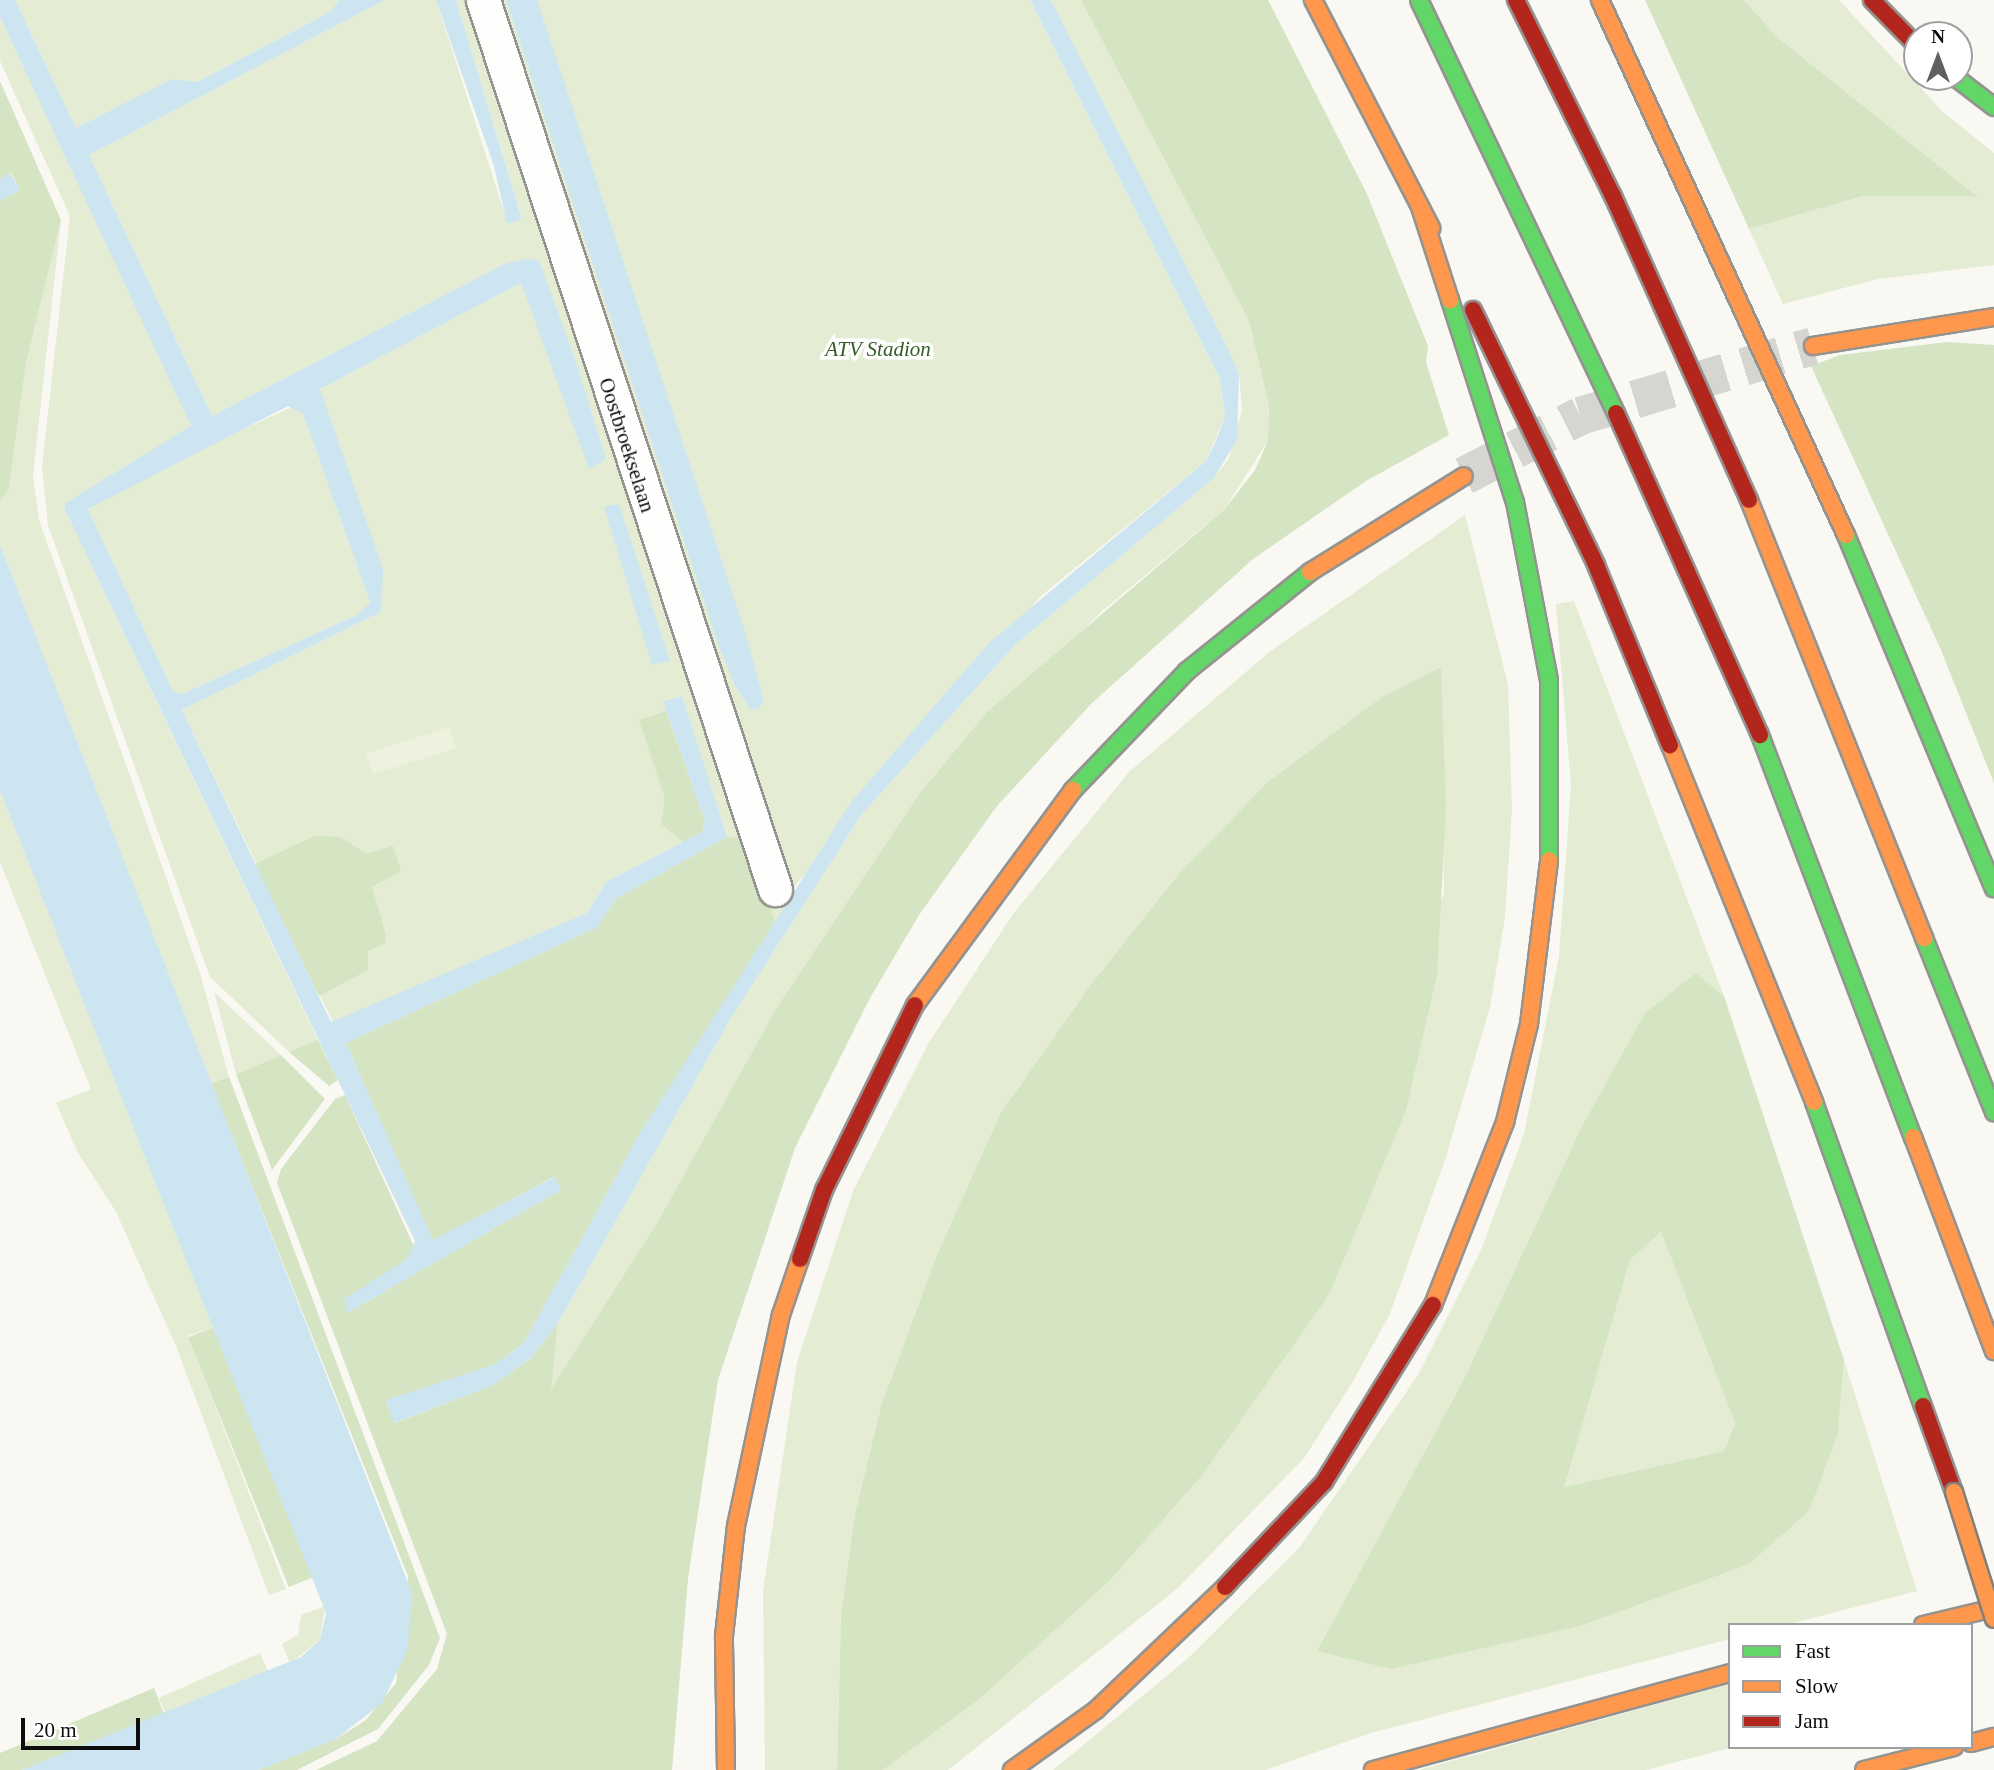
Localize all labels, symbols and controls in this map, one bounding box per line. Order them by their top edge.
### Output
north arrow [1903,21,1973,91]
text: N [1931,26,1945,47]
park label: ATV Stadion [825,336,931,362]
street label: Oostbroekselaan [593,375,661,515]
legend [1728,1623,1973,1749]
text: Fast [1795,1639,1830,1663]
text: Slow [1795,1674,1838,1698]
scale bar [24,1704,144,1748]
text: Jam [1795,1709,1829,1733]
text: 20 m [34,1718,77,1742]

